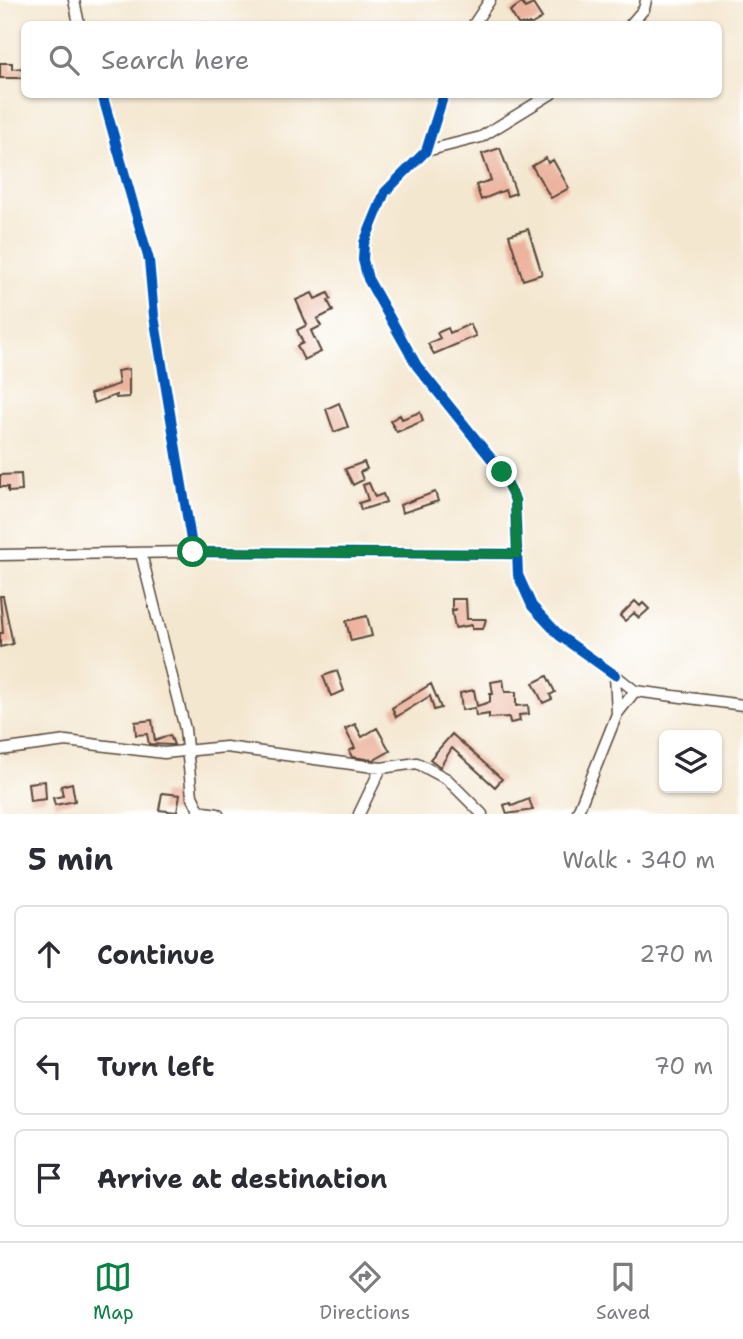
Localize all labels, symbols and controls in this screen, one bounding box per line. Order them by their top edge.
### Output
search box [21,21,722,98]
icon: search [45,41,83,79]
text: Search here [101,42,250,77]
route end [486,456,517,487]
route start [177,536,208,567]
map controls [659,730,722,793]
button: layers [659,730,722,793]
text: 5 min [28,839,113,880]
text: Walk · 340 m [562,845,715,875]
icon: ahead [30,935,68,973]
text: Continue [97,937,215,972]
text: 270 m [639,939,713,969]
icon: left [30,1047,68,1085]
text: Turn left [97,1049,214,1084]
text: 70 m [654,1051,713,1081]
icon: arrive [30,1159,68,1197]
text: Arrive at destination [97,1161,387,1196]
tab: Map [93,1258,134,1325]
tab: Directions [320,1258,410,1325]
tab: Saved [596,1258,650,1325]

